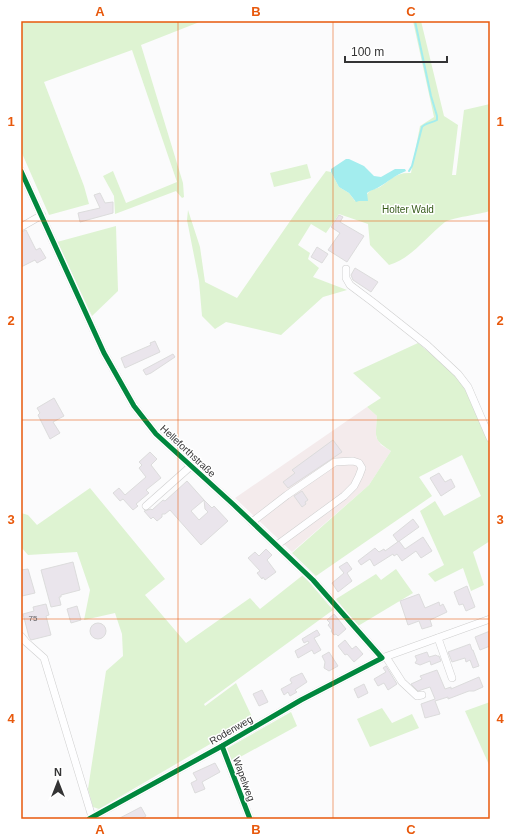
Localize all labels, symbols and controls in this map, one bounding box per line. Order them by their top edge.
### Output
text: A [95,4,105,19]
text: B [251,4,261,19]
text: C [406,4,416,19]
scale bar [345,38,447,64]
text: 100 m [351,45,384,59]
text: 1 [7,114,15,129]
text: 1 [496,114,504,129]
park label: Holter Wald [382,204,434,215]
text: 2 [7,313,15,328]
text: 2 [496,313,504,328]
street label: Helleforthstraße [158,423,218,480]
text: 3 [7,512,15,527]
text: 3 [496,512,504,527]
house number: 75 [29,614,38,623]
text: 4 [7,711,15,726]
text: 4 [496,711,504,726]
street label: Rodenweg [208,713,254,747]
street label: Wapelweg [231,755,257,803]
north arrow [38,762,78,802]
text: N [54,766,62,778]
text: A [95,822,105,837]
text: B [251,822,261,837]
text: C [406,822,416,837]

